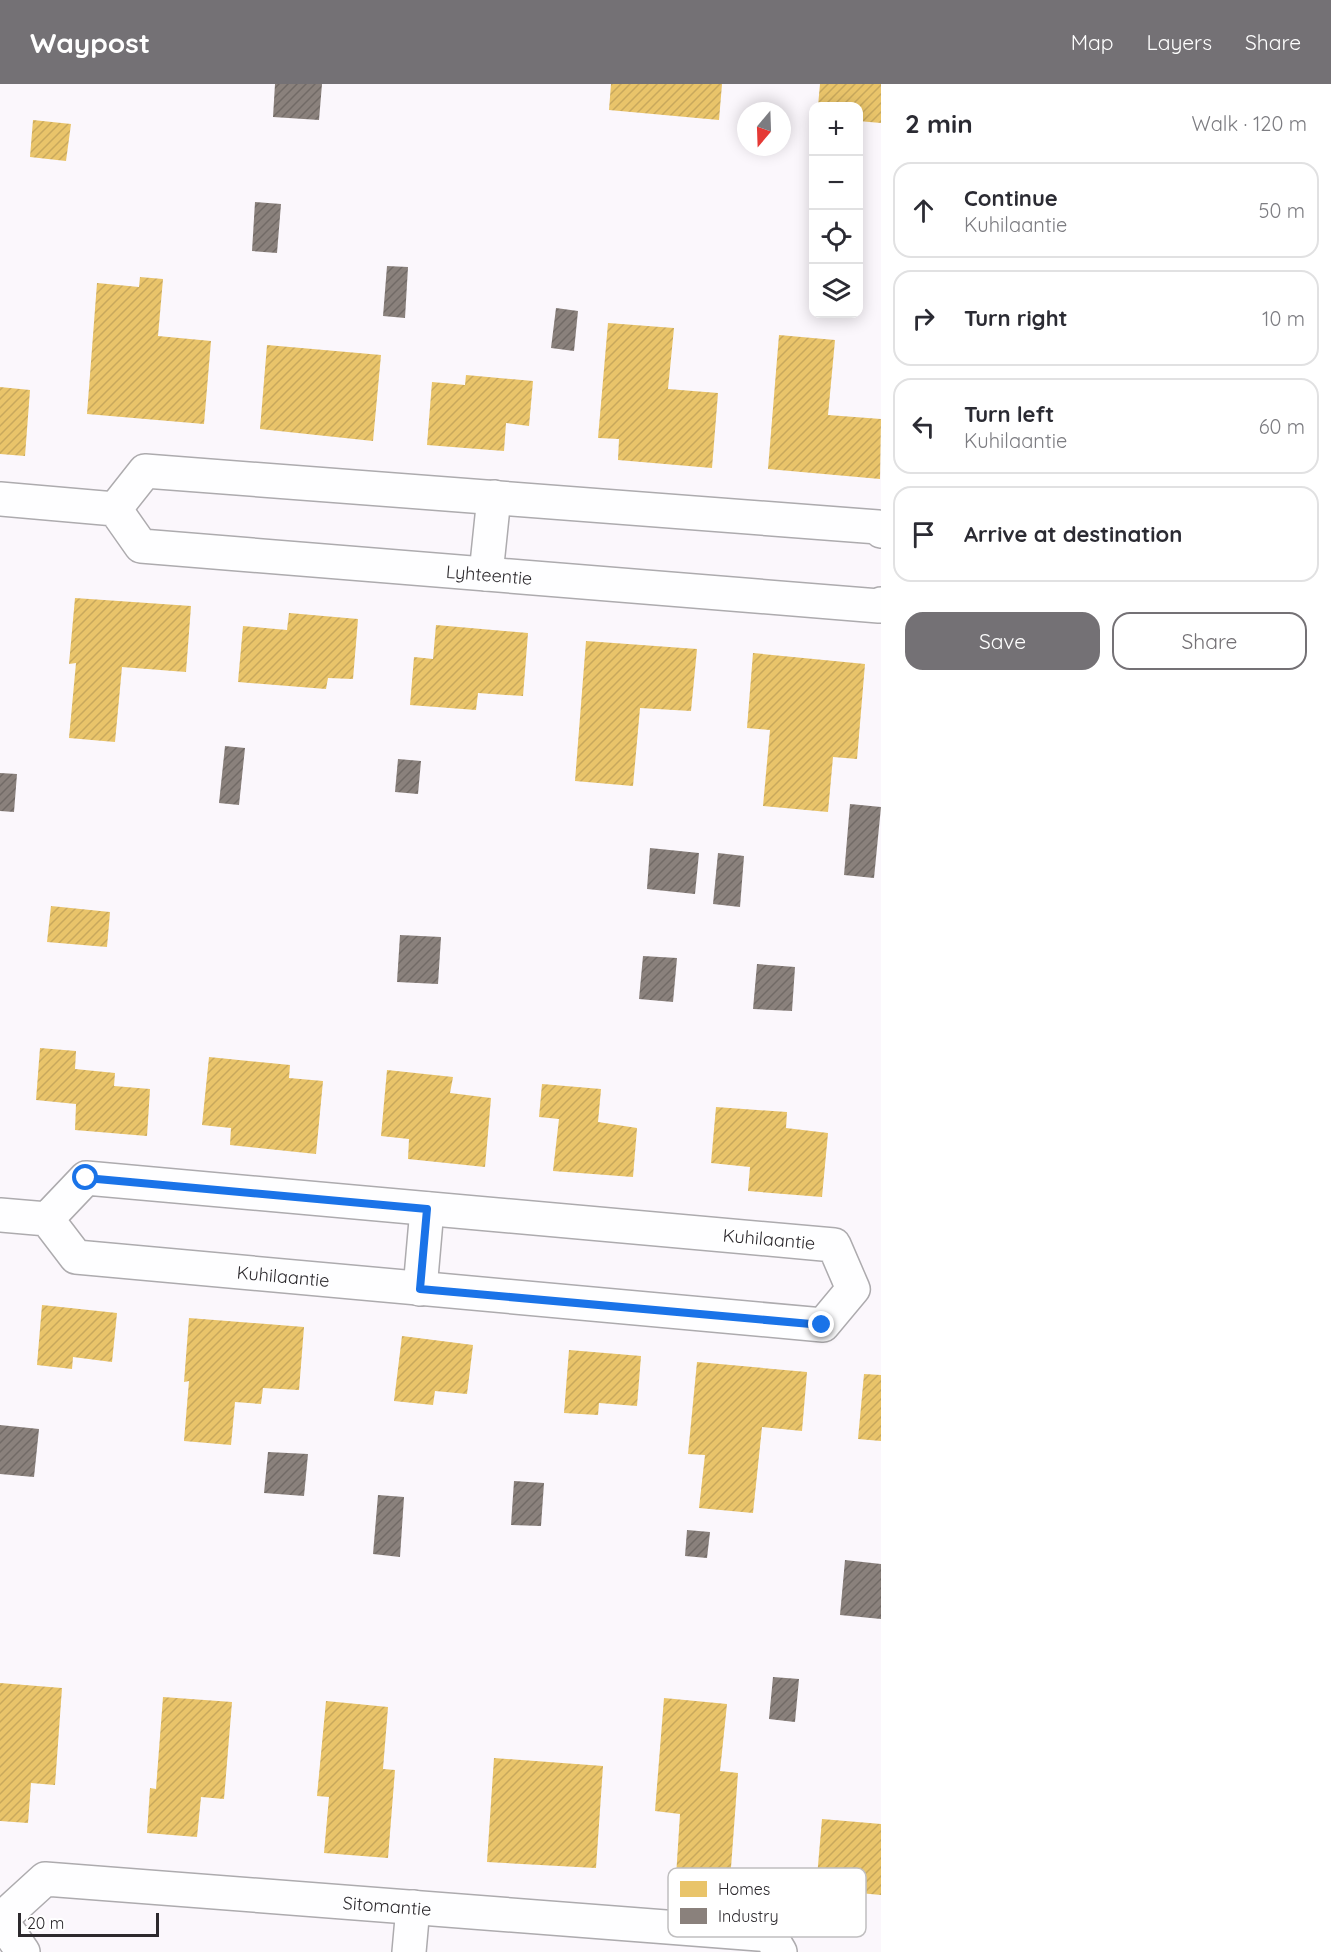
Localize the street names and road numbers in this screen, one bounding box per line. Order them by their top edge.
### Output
street label: Lyhteentie [445,559,533,589]
street label: Kuhilaantie [722,1223,816,1255]
street label: Kuhilaantie [236,1260,331,1292]
street label: Sitomantie [342,1891,432,1920]

